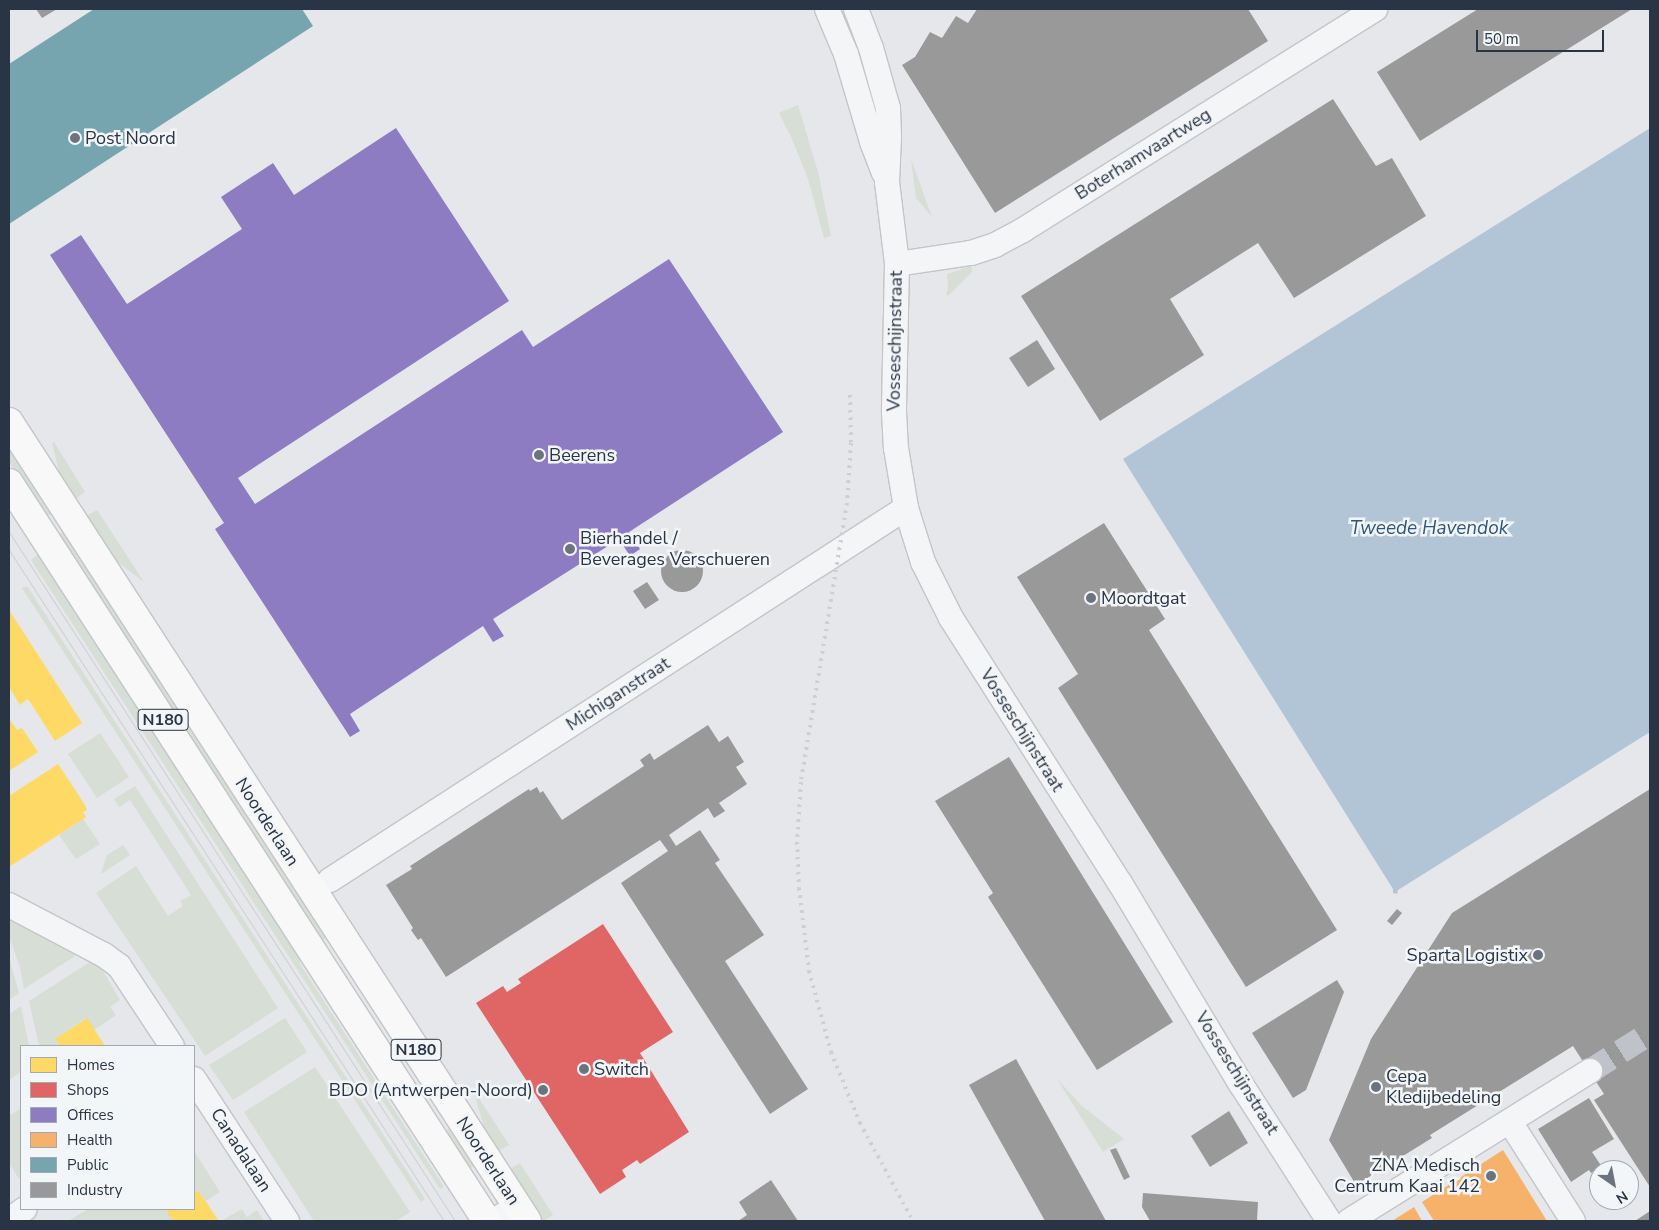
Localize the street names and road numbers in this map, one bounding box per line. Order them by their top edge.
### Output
street label: Boterhamvaartweg [1071,103,1215,205]
street label: Vosseschijnstraat [883,270,907,412]
street label: Michiganstraat [562,652,674,736]
street label: Vosseschijnstraat [976,665,1068,795]
road number: N180 [137,706,189,734]
street label: Noorderlaan [230,774,304,870]
street label: Vosseschijnstraat [1191,1008,1283,1138]
road number: N180 [390,1036,442,1064]
street label: Canadalaan [206,1104,276,1196]
street label: Noorderlaan [451,1113,525,1209]

